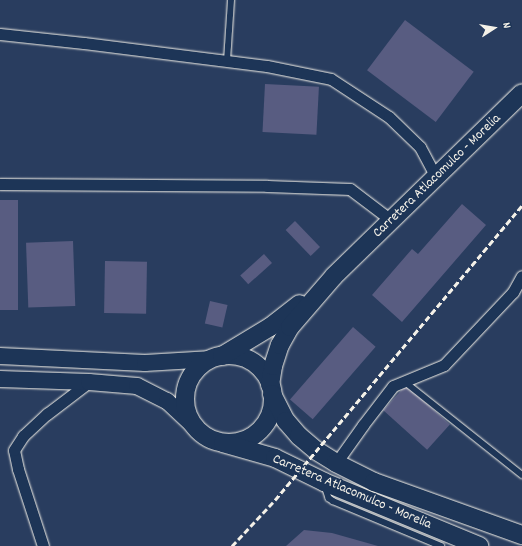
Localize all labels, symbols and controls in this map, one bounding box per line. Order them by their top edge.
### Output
north arrow [474,8,514,48]
text: N [497,21,514,30]
street label: Carretera Atlacomulco - Morelia [370,111,504,241]
street label: Carretera Atlacomulco - Morelia [270,451,434,533]

